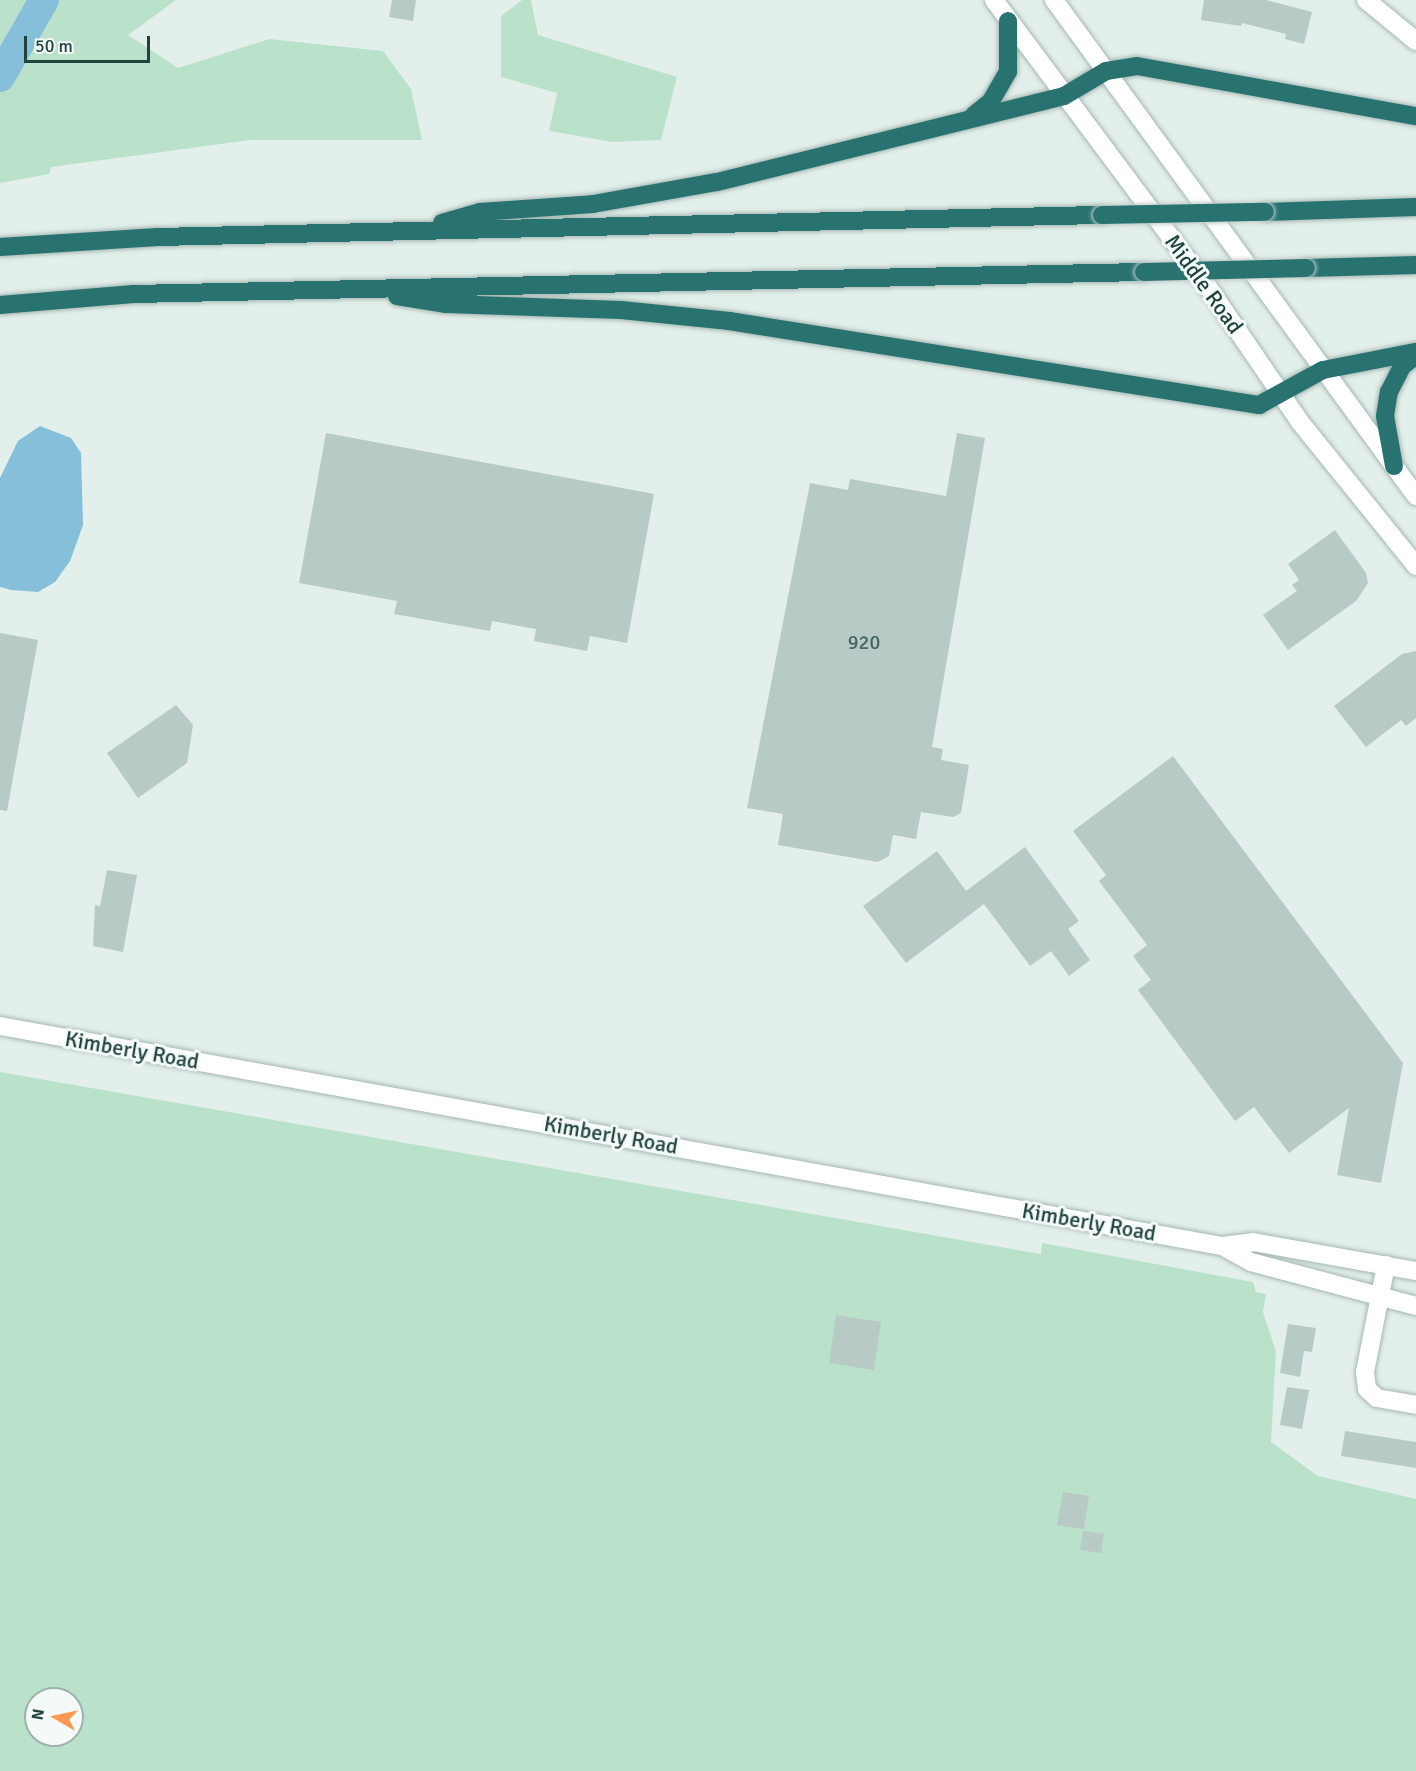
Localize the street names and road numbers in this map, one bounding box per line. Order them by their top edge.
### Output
street label: Middle Road [1159,229,1249,339]
street label: Kimberly Road [63,1025,201,1075]
street label: Kimberly Road [542,1110,680,1160]
street label: Kimberly Road [1020,1197,1158,1247]

